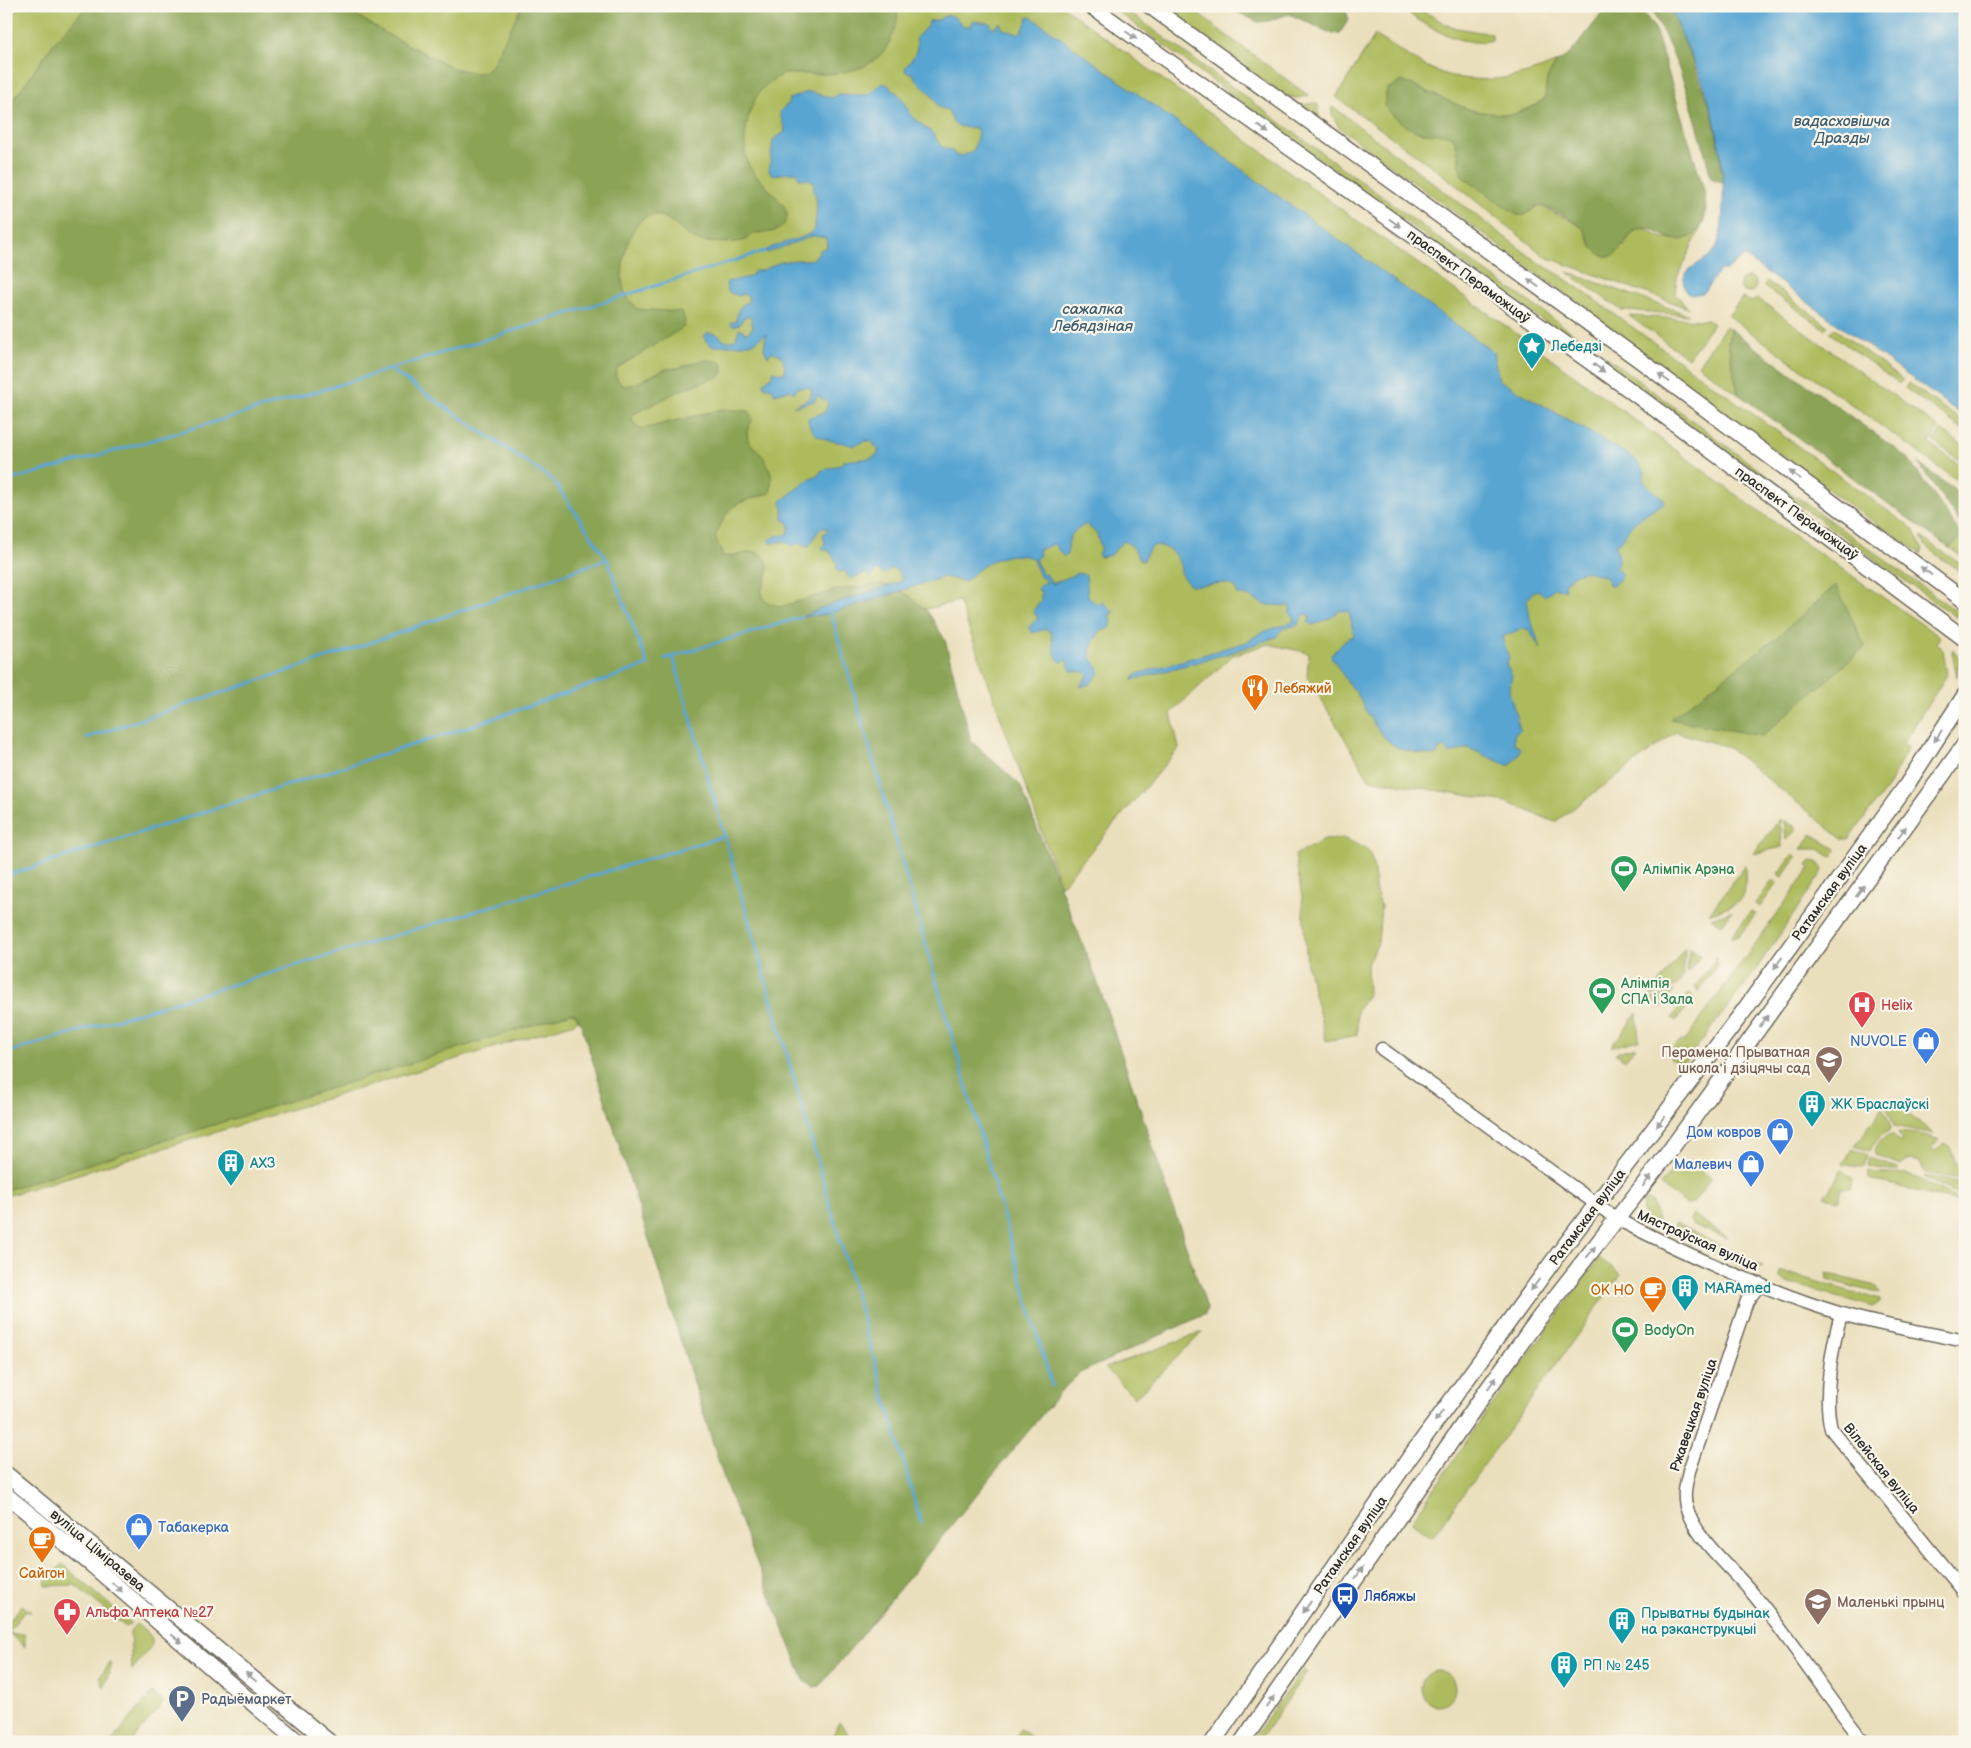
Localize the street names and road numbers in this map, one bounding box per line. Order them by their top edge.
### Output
street label: праспект Пераможцаў [1404,226,1534,327]
street label: праспект Пераможцаў [1732,463,1862,564]
street label: Ратамская вуліца [1788,840,1871,944]
street label: Ратамская вуліца [1546,1165,1630,1269]
street label: Мястраўская вуліца [1634,1206,1762,1275]
street label: Ржавецкая вуліца [1666,1356,1721,1474]
street label: Вілейская вуліца [1840,1420,1924,1518]
street label: Ратамская вуліца [1310,1492,1391,1598]
street label: вуліца Ціміразева [47,1506,149,1595]

